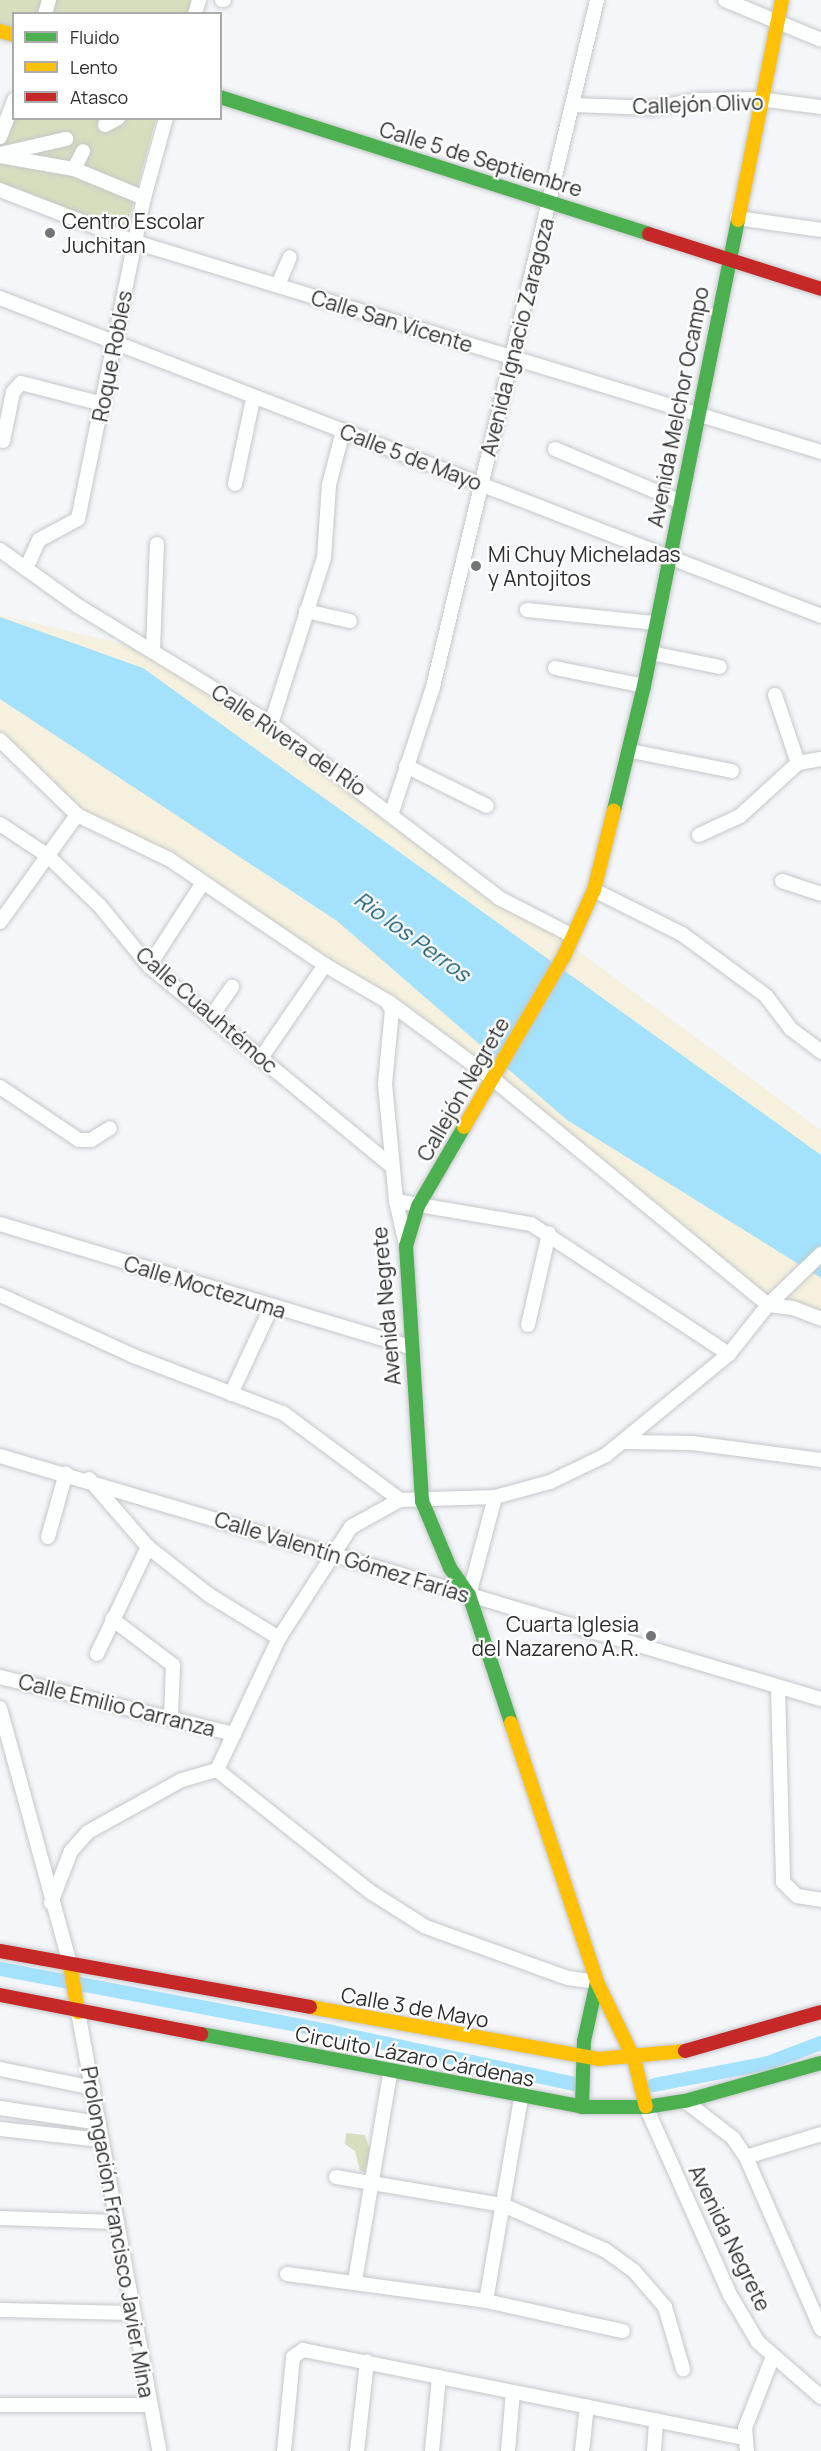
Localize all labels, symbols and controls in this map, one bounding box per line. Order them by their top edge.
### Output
legend [12,12,222,120]
text: Fluido [70,25,119,49]
text: Lento [70,55,118,79]
text: Atasco [70,85,128,109]
street label: Callejón Olivo [632,89,764,119]
street label: Calle 5 de Septiembre [377,116,585,202]
place label: Centro Escolar Juchitan [62,208,205,258]
street label: Avenida Ignacio Zaragoza [475,215,559,459]
marker: Centro Escolar Juchitan [43,226,57,240]
street label: Calle San Vicente [308,284,476,358]
street label: Avenida Melchor Ocampo [642,285,714,529]
street label: Roque Robles [87,288,137,424]
street label: Calle 5 de Mayo [336,418,486,496]
place label: Mi Chuy Micheladas y Antojitos [488,541,681,591]
marker: Mi Chuy Micheladas y Antojitos [469,559,483,573]
street label: Calle Rivera del Río [207,679,371,801]
water label: Rio los Perros [349,886,475,988]
street label: Calle Cuauhtémoc [131,942,283,1078]
street label: Callejón Negrete [412,1013,514,1165]
street label: Avenida Negrete [367,1226,405,1386]
street label: Calle Moctezuma [121,1250,289,1324]
street label: Calle Valentín Gómez Farías [211,1506,473,1608]
place label: Cuarta Iglesia del Nazareno A.R. [471,1611,639,1661]
marker: Cuarta Iglesia del Nazareno A.R. [644,1629,658,1643]
street label: Calle Emilio Carranza [16,1668,218,1742]
street label: Calle 3 de Mayo [339,1982,491,2032]
street label: Circuito Lázaro Cárdenas [293,2020,537,2092]
street label: Prolongación Francisco Javier Mina [76,2064,160,2400]
street label: Avenida Negrete [684,2161,776,2315]

